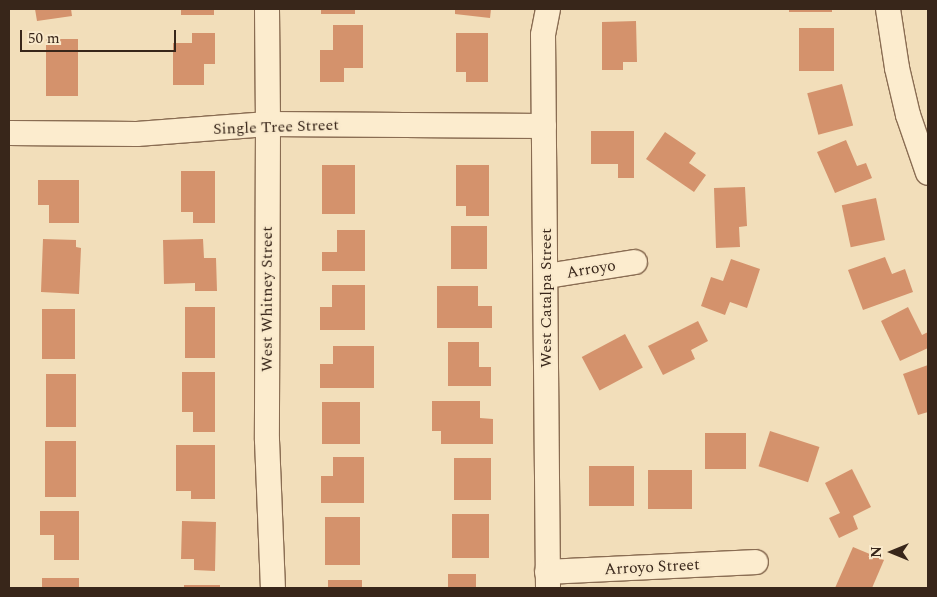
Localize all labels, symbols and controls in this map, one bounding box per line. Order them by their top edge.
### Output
scale bar [22,20,179,52]
text: 50 m [28,27,60,50]
street label: Single Tree Street [213,115,339,139]
street label: West Whitney Street [257,226,277,372]
street label: West Catalpa Street [536,228,556,368]
street label: Arroyo [565,256,617,282]
north arrow [867,527,917,577]
text: N [866,546,887,558]
street label: Arroyo Street [604,555,700,579]

